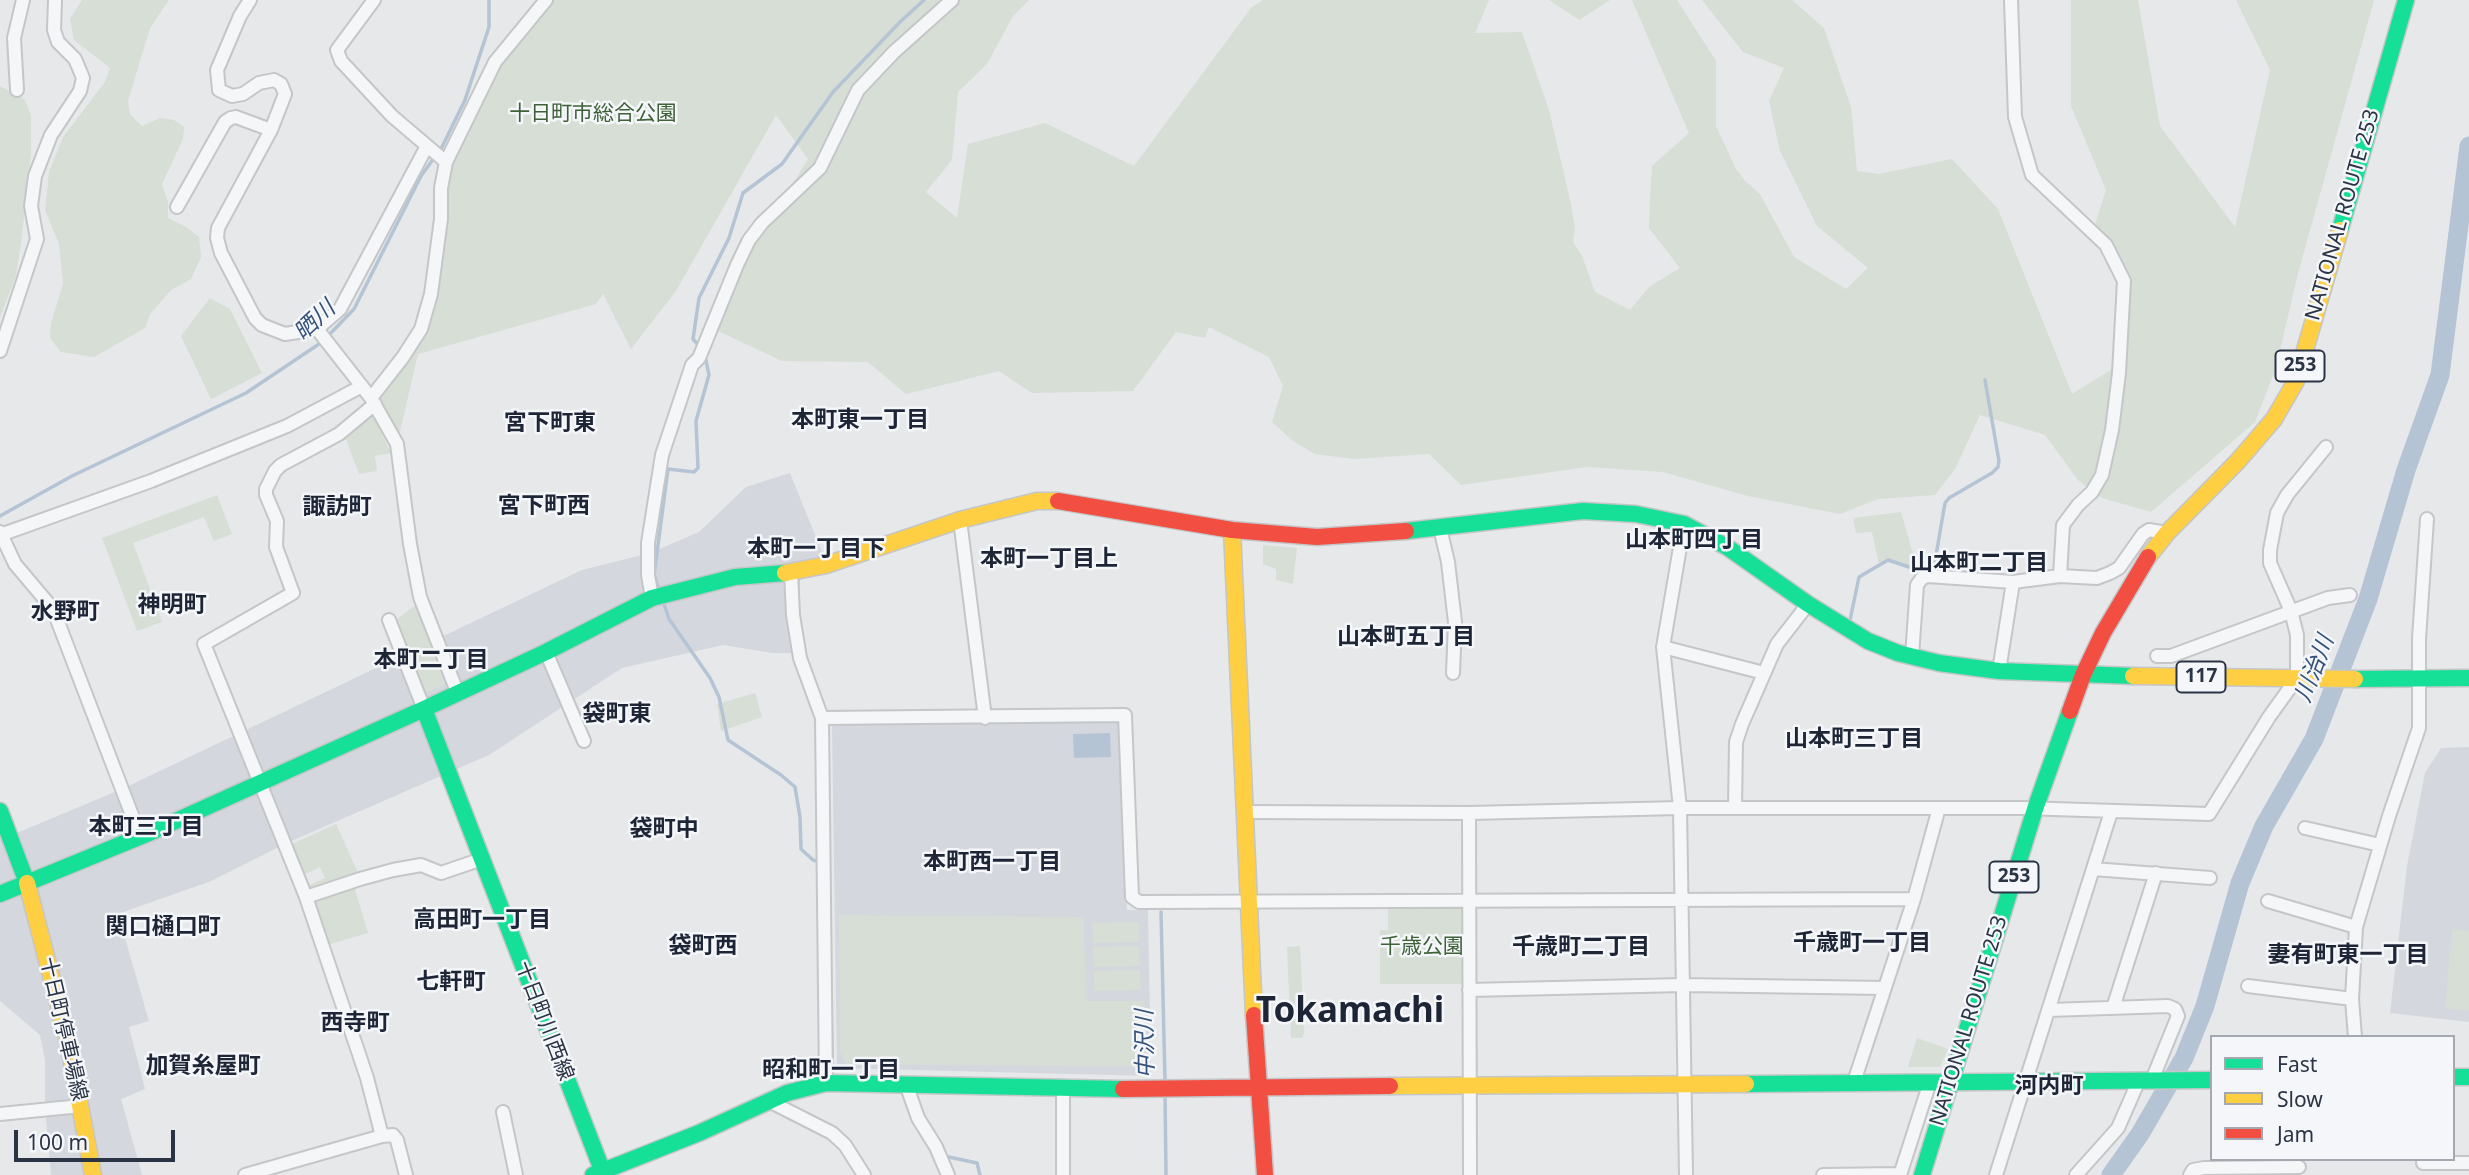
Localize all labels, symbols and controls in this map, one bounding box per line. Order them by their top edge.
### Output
park label: 十日町市総合公園 [509,101,677,127]
street label: NATIONAL ROUTE 253 [2301,106,2385,324]
water label: 晒川 [289,295,341,347]
road number: 253 [2276,350,2324,382]
district label: 本町東一丁目 [791,406,929,434]
district label: 宮下町東 [504,409,596,437]
district label: 宮下町西 [498,492,590,520]
district label: 諏訪町 [303,493,371,521]
district label: 山本町四丁目 [1625,526,1763,554]
district label: 本町一丁目下 [747,535,885,563]
district label: 本町一丁目上 [980,545,1118,573]
district label: 山本町二丁目 [1910,549,2048,577]
district label: 神明町 [138,591,206,619]
district label: 水野町 [31,598,99,626]
district label: 山本町五丁目 [1337,623,1475,651]
water label: 川治川 [2290,632,2340,706]
district label: 本町二丁目 [374,646,488,674]
road number: 117 [2176,662,2226,692]
district label: 袋町東 [583,700,651,728]
district label: 山本町三丁目 [1785,725,1923,753]
district label: 本町三丁目 [89,813,203,841]
district label: 袋町中 [630,815,698,843]
district label: 本町西一丁目 [923,848,1061,876]
road number: 253 [1990,862,2038,892]
district label: 高田町一丁目 [413,906,551,934]
district label: 関口樋口町 [106,913,220,941]
street label: NATIONAL ROUTE 253 [1925,913,2013,1129]
district label: 千歳町一丁目 [1793,929,1931,957]
district label: 袋町西 [669,932,737,960]
district label: 千歳町二丁目 [1512,933,1650,961]
park label: 千歳公園 [1380,934,1464,960]
district label: 妻有町東一丁目 [2268,941,2428,969]
street label: 十日町停車場線 [34,955,92,1103]
street label: 十日町川西線 [510,958,578,1084]
district label: 七軒町 [417,968,485,996]
district label: Tokamachi [1256,991,1444,1033]
district label: 西寺町 [321,1009,389,1037]
water label: 中沢川 [1132,1009,1160,1079]
legend [2210,1035,2455,1161]
text: Fast [2277,1050,2317,1078]
district label: 加賀糸屋町 [146,1052,260,1080]
district label: 昭和町一丁目 [762,1056,900,1084]
district label: 河内町 [2015,1072,2083,1100]
text: Slow [2277,1085,2323,1113]
scale bar [18,1116,178,1160]
text: Jam [2277,1120,2314,1148]
text: 100 m [27,1128,88,1156]

